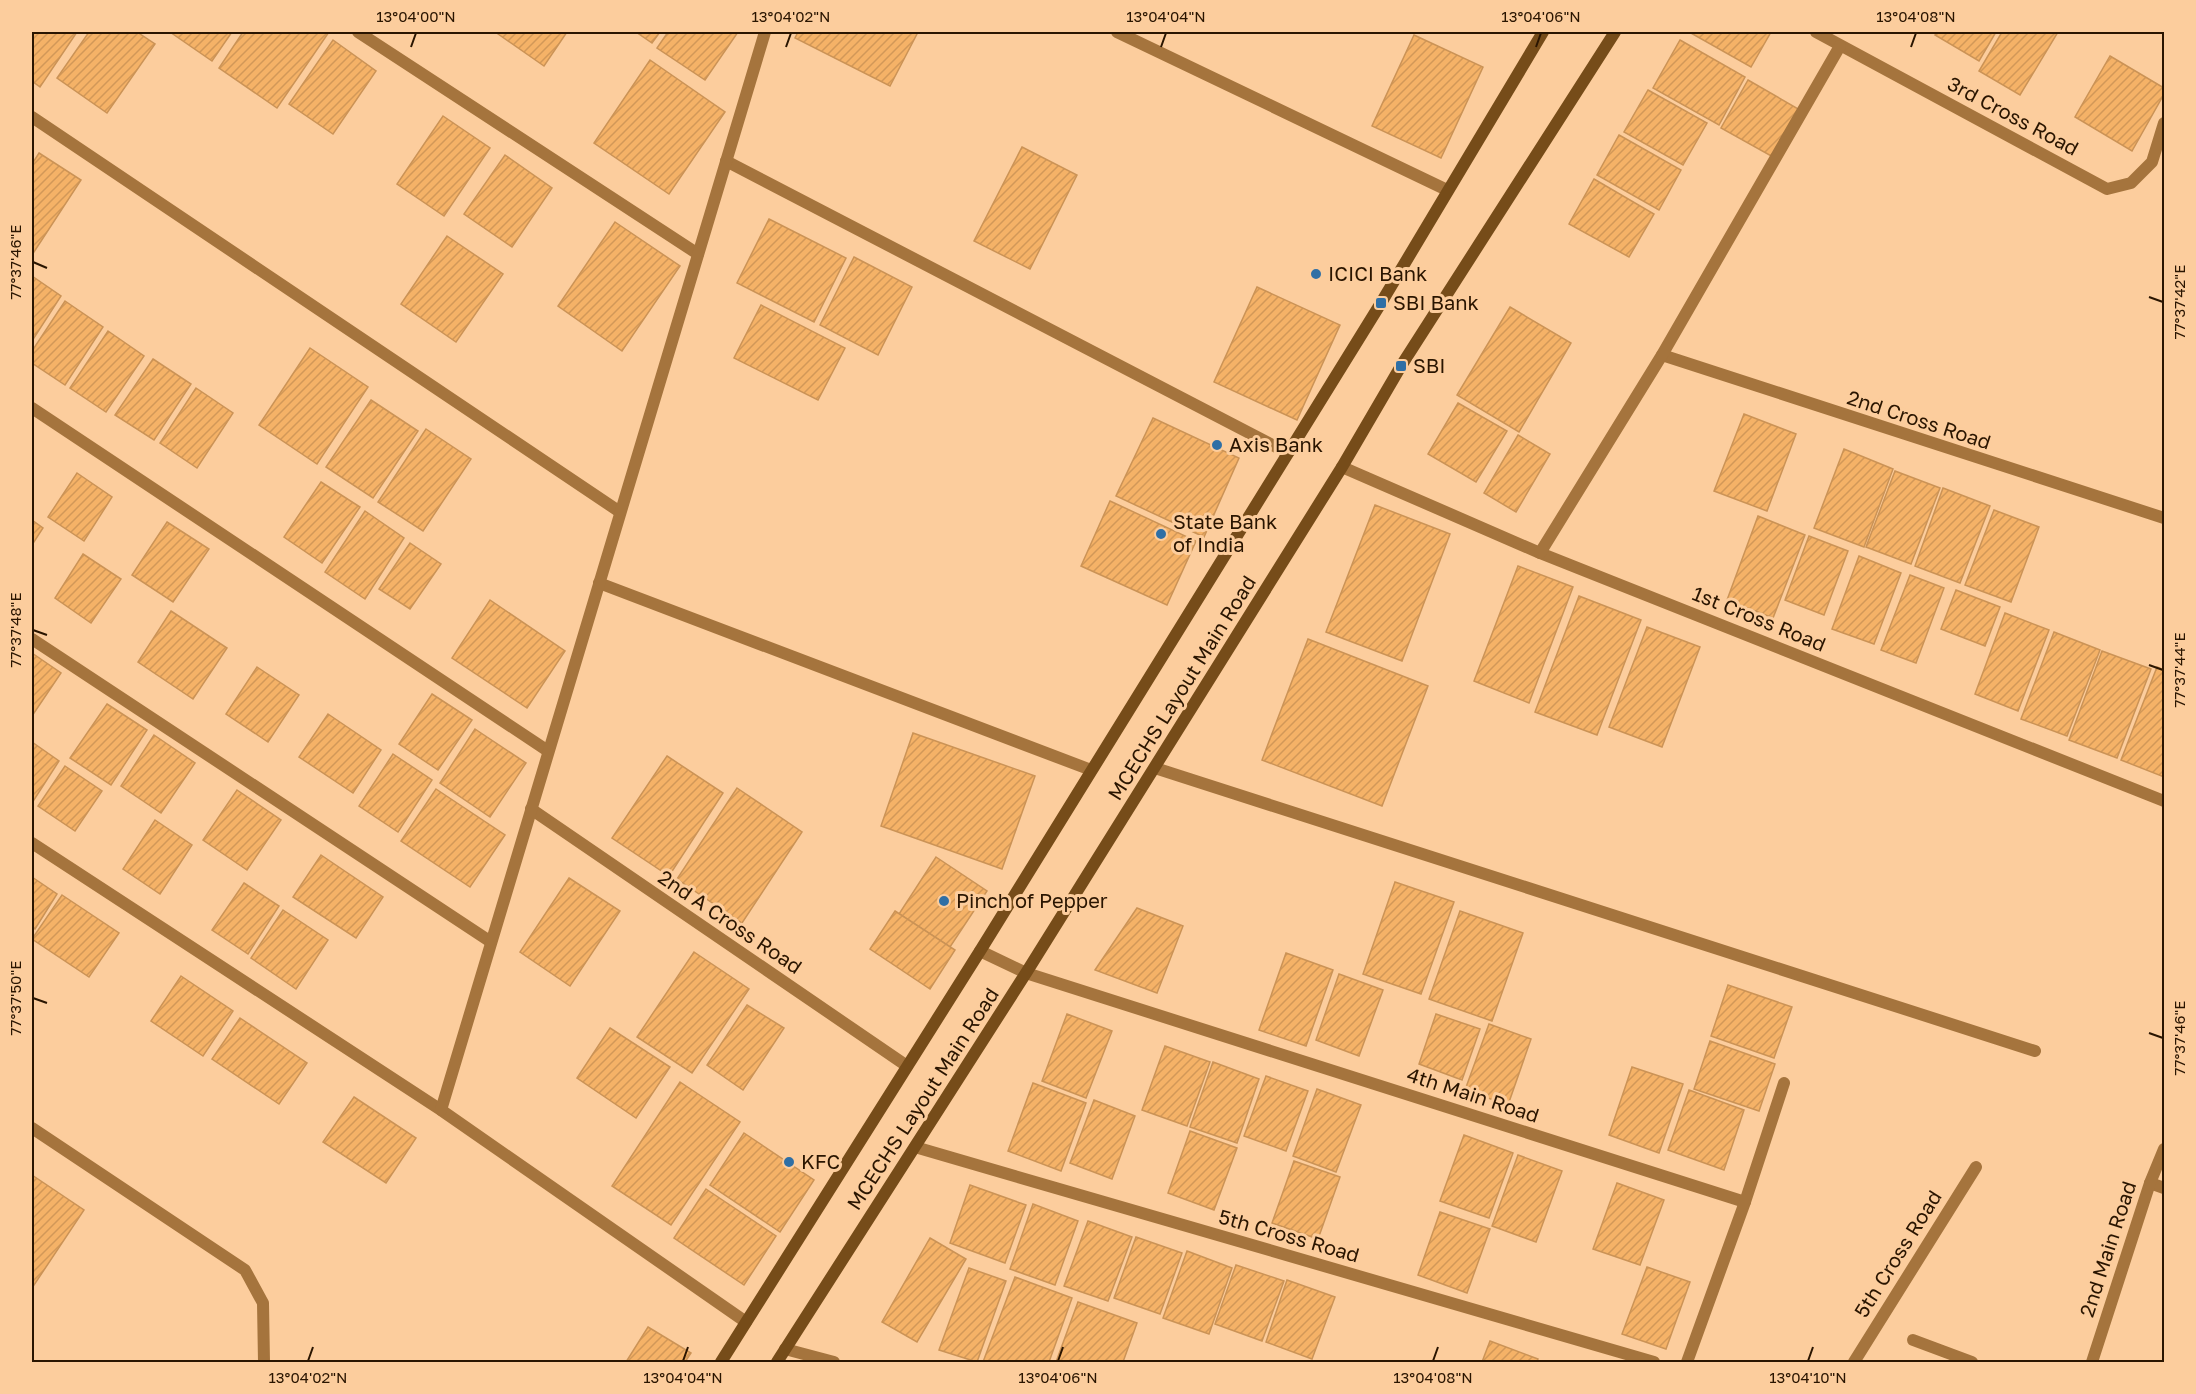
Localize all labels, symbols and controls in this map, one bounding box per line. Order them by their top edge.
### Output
text: 13°04'00"N [376,7,456,25]
text: 13°04'02"N [752,7,830,25]
text: 13°04'04"N [1126,7,1206,25]
text: 13°04'06"N [1501,7,1581,25]
text: 13°04'08"N [1876,7,1956,25]
street label: 3rd Cross Road [1944,70,2083,160]
text: 77°37'46"E [6,224,24,300]
place label: ICICI Bank [1328,261,1427,285]
text: 77°37'42"E [2170,265,2188,339]
marker: ICICI Bank [1309,267,1323,281]
place label: SBI Bank [1393,290,1479,314]
marker: SBI Bank [1374,296,1388,310]
place label: SBI [1413,353,1445,377]
marker: SBI [1394,359,1408,373]
street label: 2nd Cross Road [1844,385,1994,454]
place label: Axis Bank [1229,432,1323,456]
marker: Axis Bank [1210,438,1224,452]
place label: State Bank of India [1173,509,1277,556]
marker: State Bank of India [1154,527,1168,541]
street label: MCECHS Layout Main Road [1102,571,1260,804]
street label: 1st Cross Road [1689,580,1830,656]
text: 77°37'48"E [6,592,24,668]
text: 77°37'44"E [2170,632,2188,708]
street label: 2nd A Cross Road [654,864,807,978]
place label: Pinch of Pepper [956,888,1108,912]
marker: Pinch of Pepper [937,894,951,908]
text: 77°37'50"E [6,961,24,1035]
street label: MCECHS Layout Main Road [841,983,1003,1214]
text: 77°37'46"E [2170,1000,2188,1076]
street label: 4th Main Road [1404,1061,1542,1127]
place label: KFC [801,1149,840,1173]
marker: KFC [782,1155,796,1169]
street label: 2nd Main Road [2074,1178,2140,1320]
street label: 5th Cross Road [1848,1185,1946,1321]
street label: 5th Cross Road [1216,1203,1362,1267]
text: 13°04'02"N [269,1368,347,1386]
text: 13°04'04"N [643,1368,723,1386]
text: 13°04'06"N [1018,1368,1098,1386]
text: 13°04'08"N [1393,1368,1473,1386]
text: 13°04'10"N [1769,1368,1847,1386]

